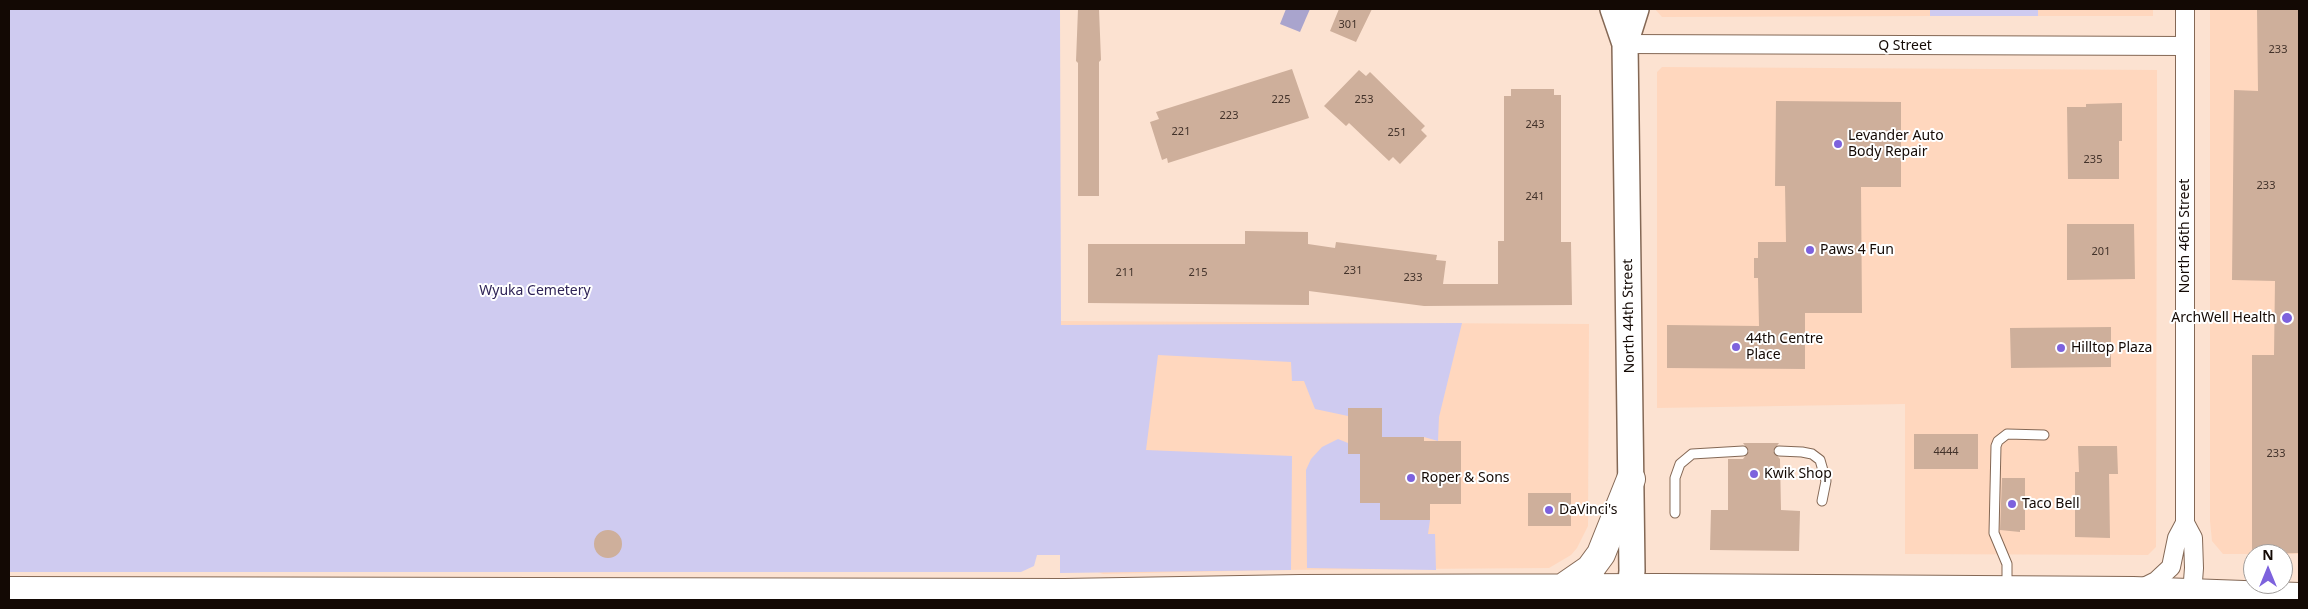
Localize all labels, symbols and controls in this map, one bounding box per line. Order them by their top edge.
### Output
house number: 301 [1339,18,1357,32]
street label: Q Street [1878,38,1932,54]
house number: 233 [2269,43,2287,57]
house number: 225 [1272,93,1290,107]
house number: 253 [1355,93,1373,107]
house number: 223 [1220,109,1238,123]
house number: 243 [1526,118,1544,132]
house number: 221 [1172,125,1190,139]
house number: 251 [1388,126,1406,140]
place label: Levander Auto Body Repair [1848,128,1944,160]
marker: Levander Auto Body Repair [1832,138,1844,150]
house number: 235 [2084,153,2102,167]
street label: North 46th Street [2177,179,2193,293]
house number: 233 [2257,179,2275,193]
house number: 241 [1526,190,1544,204]
place label: Paws 4 Fun [1820,242,1894,258]
marker: Paws 4 Fun [1804,244,1816,256]
house number: 201 [2092,245,2110,259]
street label: North 44th Street [1620,259,1638,373]
house number: 231 [1344,264,1362,278]
house number: 211 [1116,266,1134,280]
house number: 215 [1189,266,1207,280]
house number: 233 [1404,271,1422,285]
park label: Wyuka Cemetery [479,283,591,299]
place label: ArchWell Health [2171,310,2276,326]
marker: ArchWell Health [2280,311,2294,325]
place label: 44th Centre Place [1746,331,1823,364]
place label: Hilltop Plaza [2071,340,2152,356]
marker: 44th Centre Place [1730,341,1742,353]
marker: Hilltop Plaza [2055,342,2067,354]
house number: 4444 [1933,445,1959,459]
house number: 233 [2267,447,2285,461]
place label: Kwik Shop [1764,466,1832,482]
marker: Kwik Shop [1748,468,1760,480]
place label: Roper & Sons [1421,470,1510,486]
marker: Roper & Sons [1405,472,1417,484]
place label: Taco Bell [2022,496,2080,512]
marker: Taco Bell [2006,498,2018,510]
place label: DaVinci's [1559,502,1618,518]
marker: DaVinci's [1543,504,1555,516]
north arrow [2243,544,2293,594]
text: N [2262,545,2274,564]

